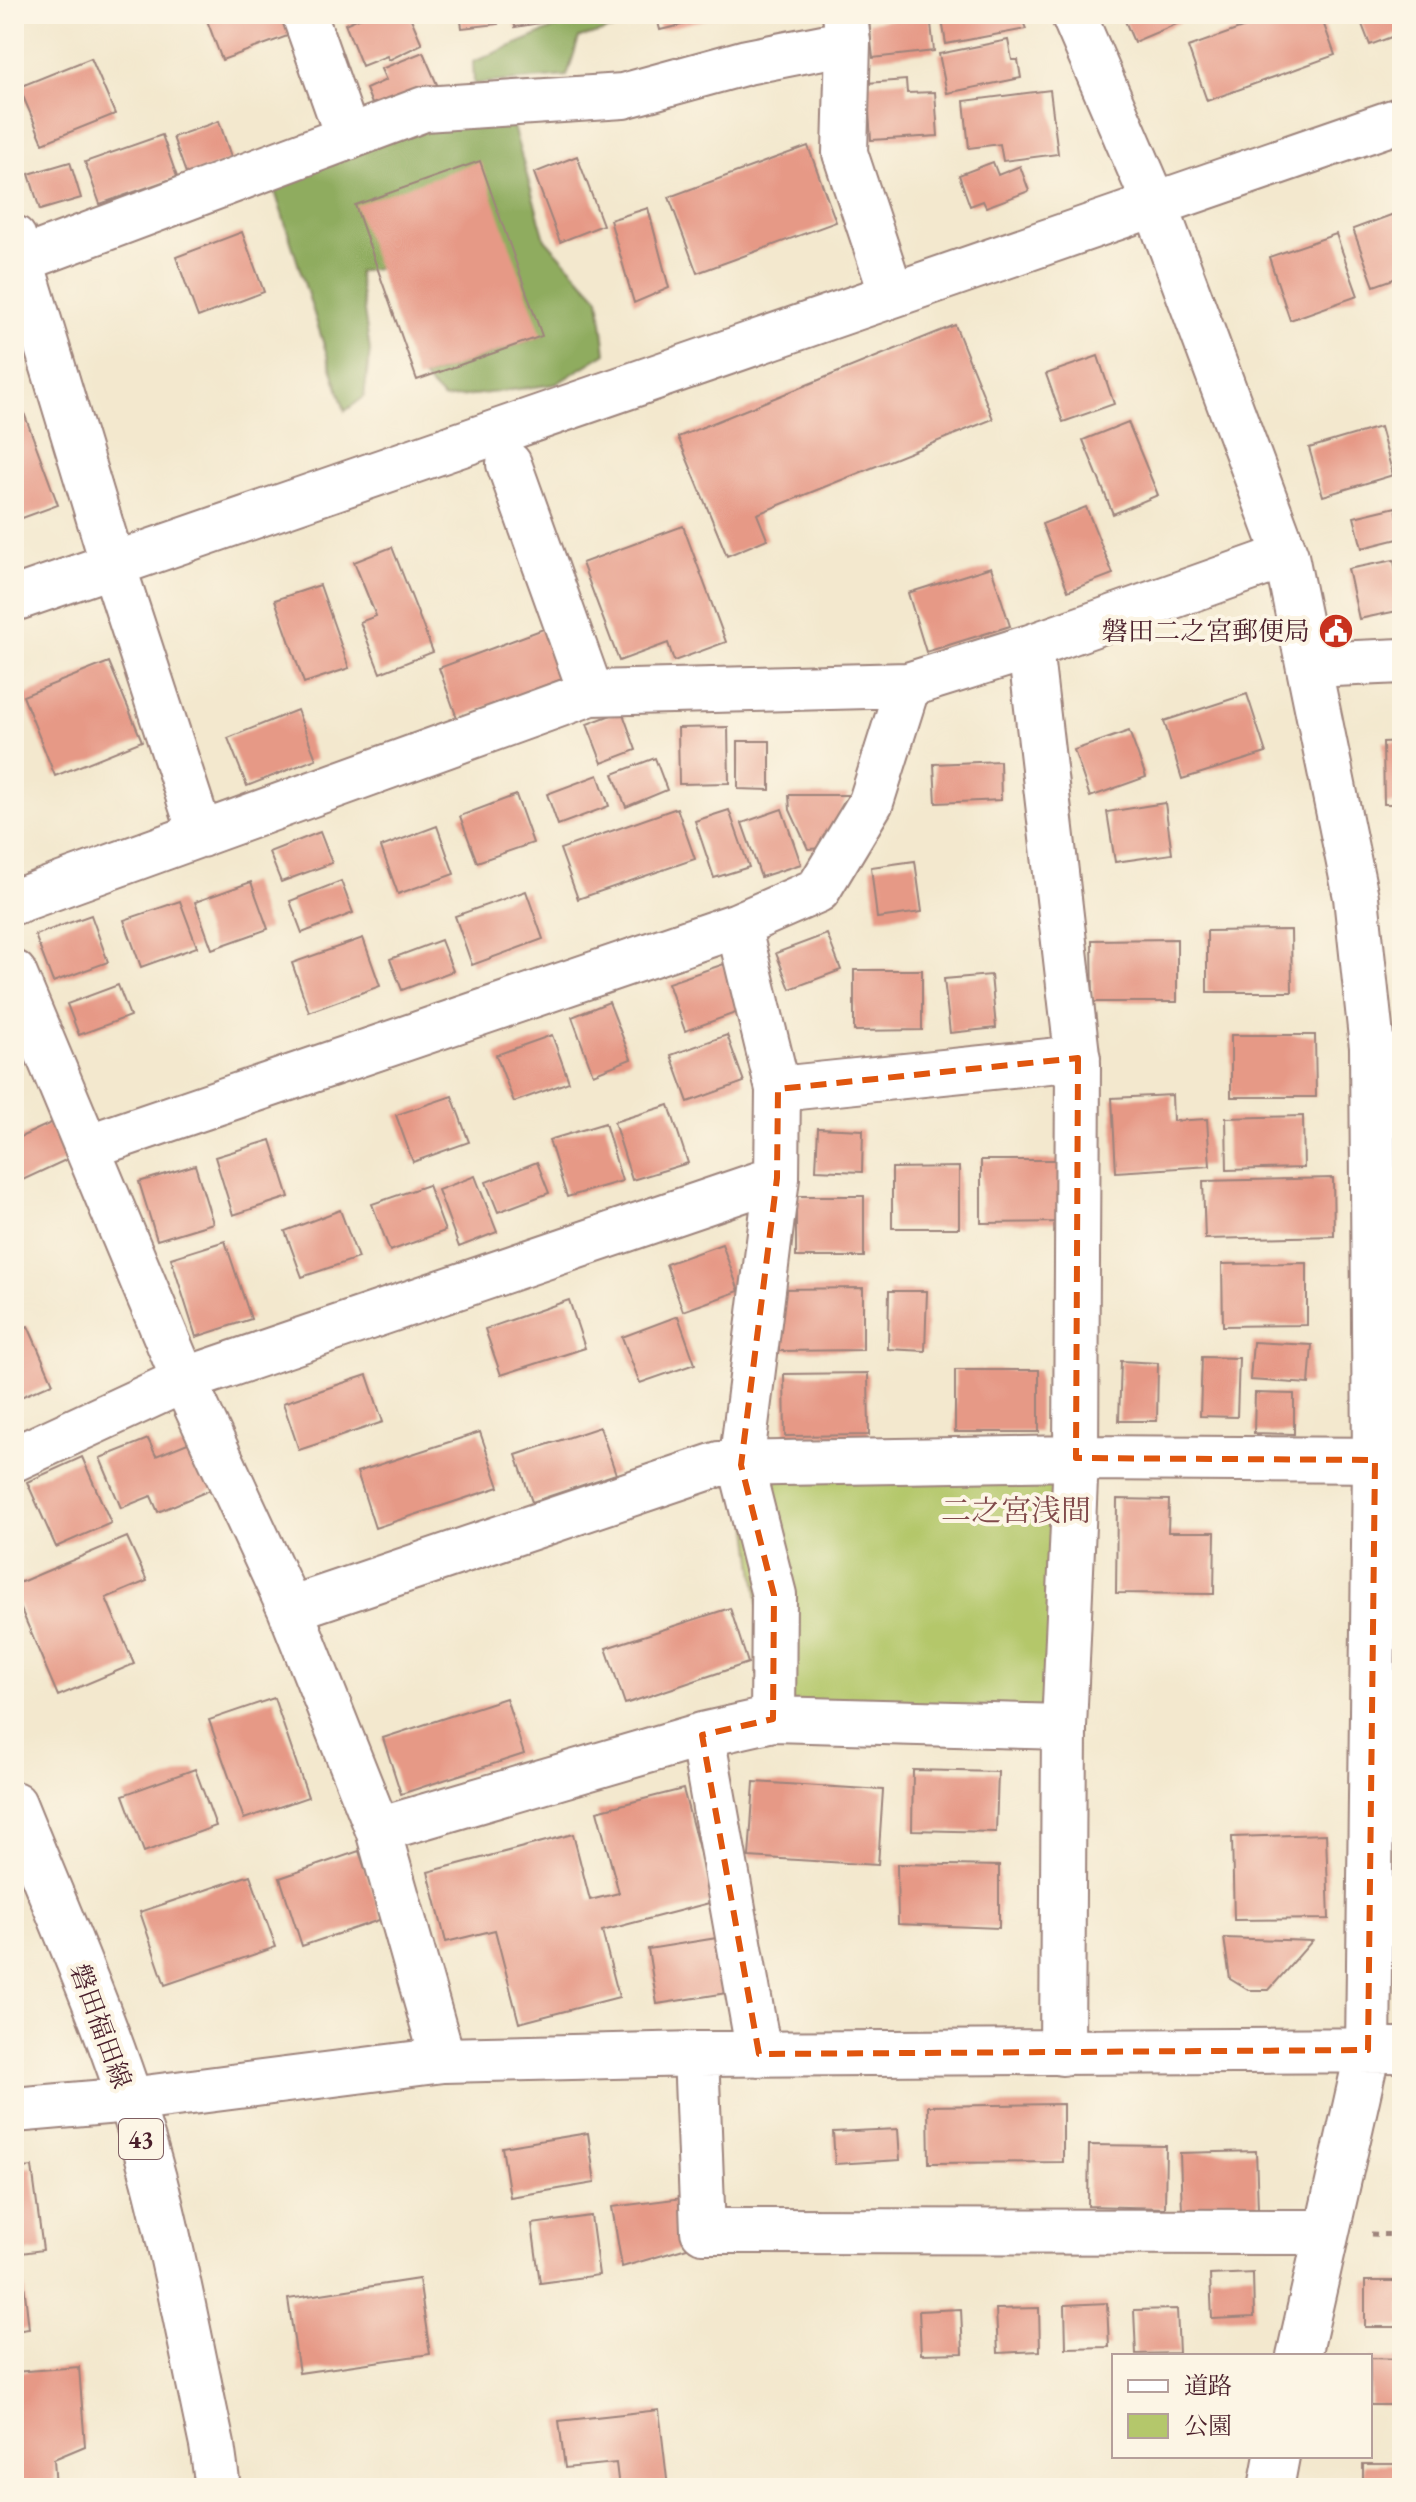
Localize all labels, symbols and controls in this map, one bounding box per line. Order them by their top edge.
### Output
public building icon: 磐田二之宮郵便局 [1317,612,1355,650]
place label: 磐田二之宮郵便局 [1102,614,1310,648]
district label: 二之宮浅間 [941,1491,1091,1530]
street label: 磐田福田線 [63,1959,139,2093]
road number: 43 [119,2119,163,2159]
legend [1112,2354,1372,2458]
text: 道路 [1184,2370,1232,2401]
text: 公園 [1184,2410,1232,2441]

